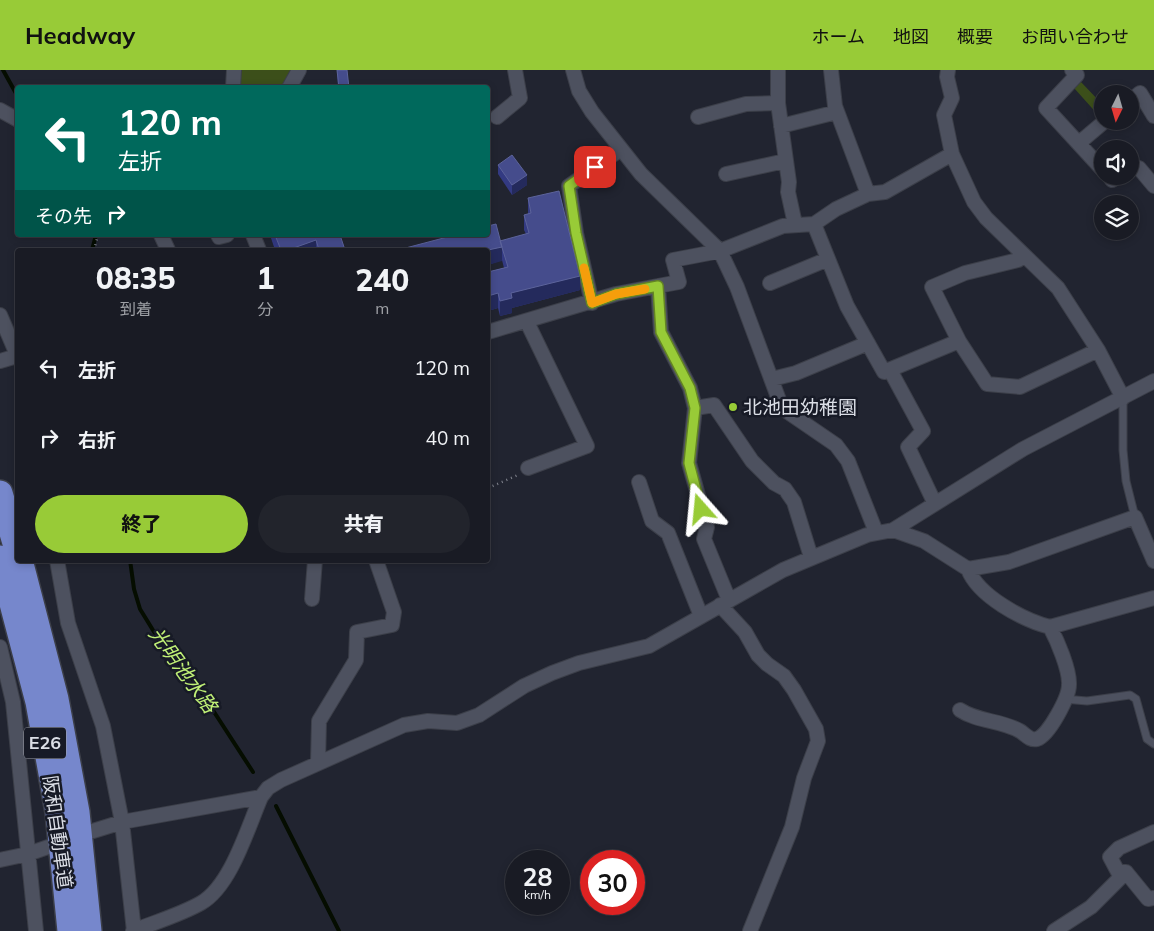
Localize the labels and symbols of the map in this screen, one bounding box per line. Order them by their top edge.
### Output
north arrow [1094,85,1139,130]
pin [574,146,616,188]
place label: 北池田幼稚園 [743,395,857,419]
marker: 北池田幼稚園 [727,401,739,413]
position arrow [674,482,726,534]
water label: 光明池水路 [144,622,224,719]
road number: E26 [24,728,66,758]
street label: 阪和自動車道 [38,774,78,890]
speed limit sign: 30 [580,850,645,915]

